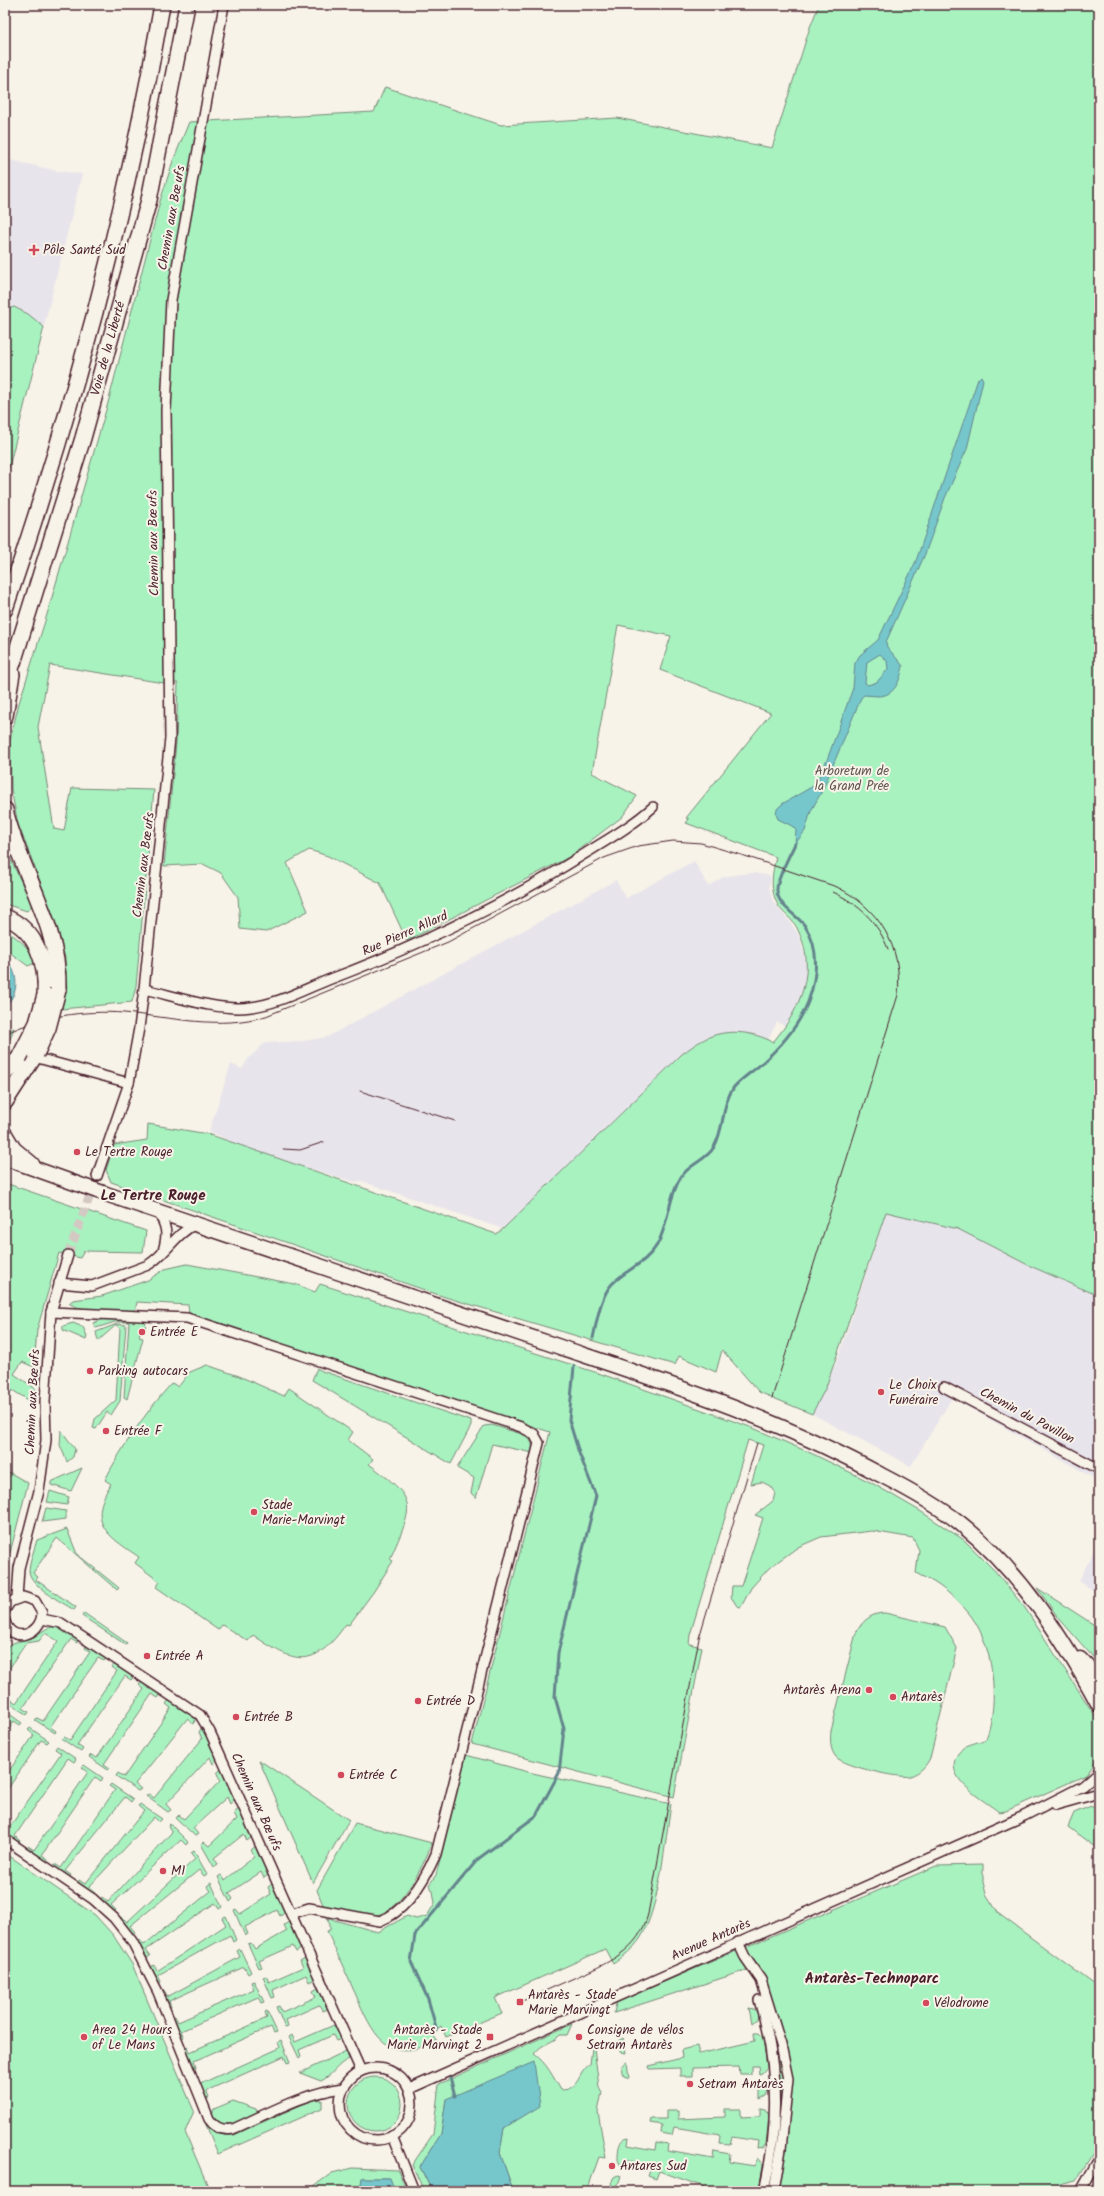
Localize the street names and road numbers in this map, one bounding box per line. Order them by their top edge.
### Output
street label: Chemin aux Bœufs [152,164,192,272]
street label: Voie de la Liberté [85,298,131,398]
street label: Chemin aux Bœufs [143,489,165,596]
street label: Chemin aux Bœufs [127,811,161,919]
street label: Rue Pierre Allard [359,906,452,962]
street label: Chemin aux Bœufs [20,1348,46,1456]
street label: Chemin du Pavillon [976,1382,1078,1450]
street label: Chemin aux Bœufs [225,1749,287,1855]
street label: Avenue Antarès [668,1913,755,1967]

